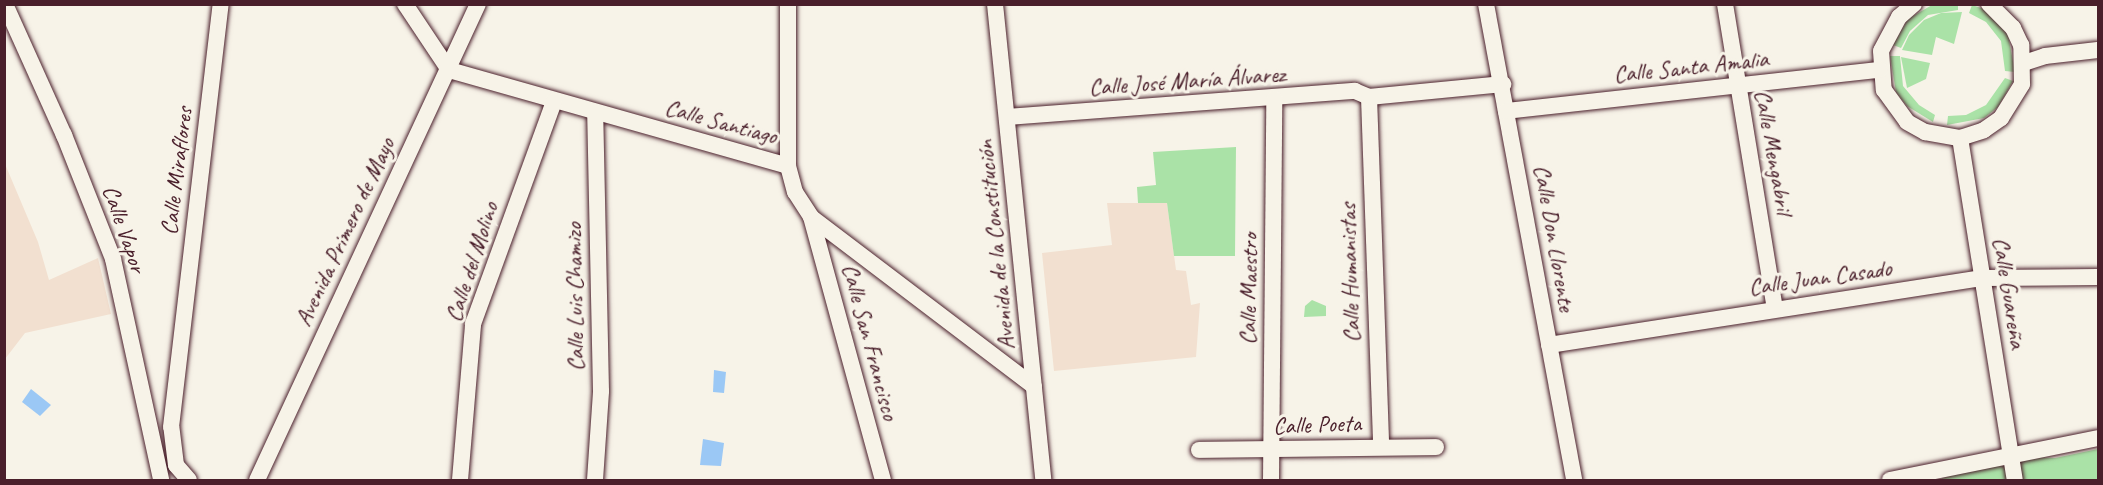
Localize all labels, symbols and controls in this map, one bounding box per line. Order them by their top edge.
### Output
street label: Calle Santa Amalia [1613,45,1769,89]
street label: Calle José María Álvarez [1088,60,1286,102]
street label: Calle Mengabril [1748,88,1798,216]
street label: Calle Santiago [661,93,781,151]
street label: Calle Miraflores [155,106,199,236]
street label: Avenida Primero de Mayo [289,133,401,331]
street label: Avenida de la Constitución [971,138,1021,352]
street label: Calle Don Llorente [1527,162,1581,314]
street label: Calle Vapor [96,181,152,277]
street label: Calle del Molino [439,198,505,326]
street label: Calle Humanistas [1333,203,1367,343]
street label: Calle Luis Chamizo [559,223,591,371]
street label: Calle Maestro [1234,233,1264,345]
street label: Calle Guareña [1986,236,2032,350]
street label: Calle Juan Casado [1747,254,1893,302]
street label: Calle San Francisco [835,260,905,424]
street label: Calle Poeta [1273,409,1361,441]

